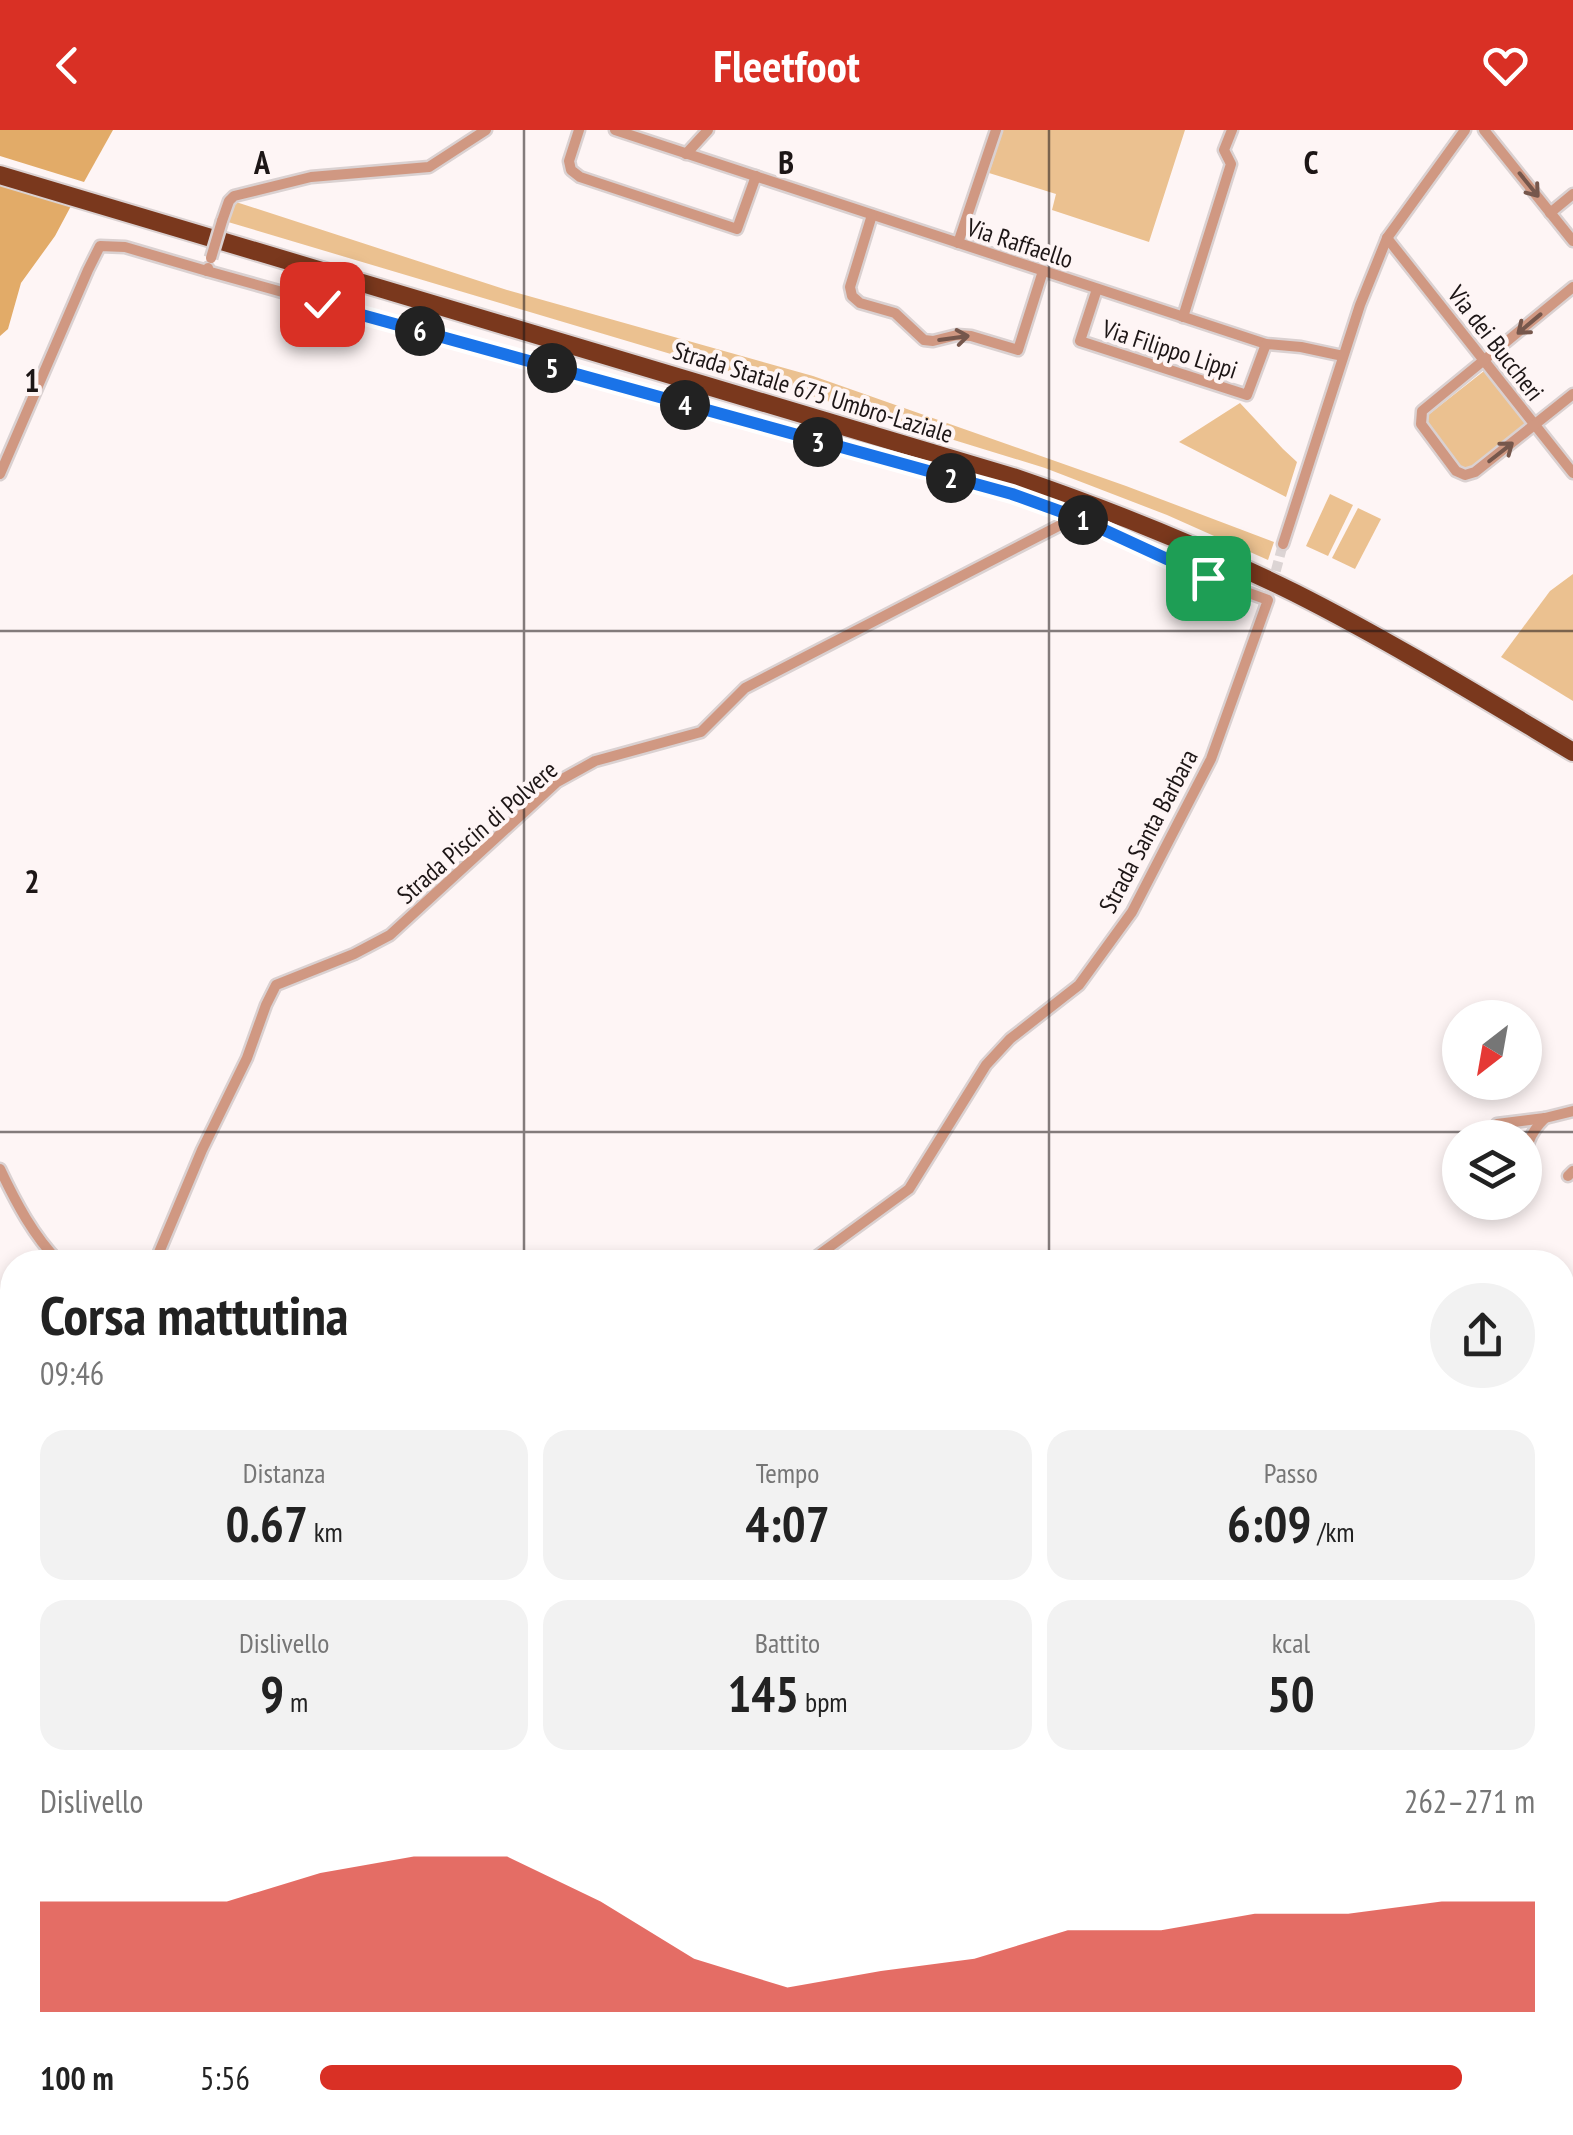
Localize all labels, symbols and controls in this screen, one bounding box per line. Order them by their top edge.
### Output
text: Fleetfoot [713,36,860,94]
icon: back [40,38,95,93]
icon: heart [1478,38,1533,93]
text: A [253,141,271,183]
text: B [778,141,794,183]
text: C [1304,141,1319,183]
one-way arrow [1518,172,1540,198]
street label: Via Raffaello [962,210,1077,275]
pin [280,262,365,347]
icon: check [295,277,350,332]
street label: Via dei Buccheri [1440,278,1551,407]
pin: 6 [395,306,445,356]
text: 6 [413,312,427,349]
street label: Via Filippo Lippi [1097,312,1242,386]
one-way arrow [1516,313,1542,335]
one-way arrow [937,329,970,347]
street label: Strada Statale 675 Umbro-Laziale [669,334,957,450]
pin: 5 [527,343,577,393]
text: 5 [545,349,559,386]
text: 1 [24,359,40,401]
pin: 4 [660,380,710,430]
text: 4 [678,386,692,423]
pin: 3 [793,417,843,467]
text: 3 [811,423,825,460]
one-way arrow [1488,441,1514,463]
pin: 2 [926,453,976,503]
text: 2 [944,459,958,496]
pin: 1 [1058,495,1108,545]
text: 1 [1076,501,1090,538]
pin [1166,536,1251,621]
icon: arrive [1181,551,1236,606]
street label: Strada Santa Barbara [1091,744,1205,918]
street label: Strada Piscin di Polvere [390,754,564,910]
text: 2 [24,860,40,902]
north arrow [1442,1000,1542,1100]
map controls [1442,1000,1542,1220]
button: layers [1442,1120,1542,1220]
text: Corsa mattutina [40,1279,349,1350]
button: share [1430,1283,1535,1388]
text: 09:46 [40,1352,104,1394]
text: Distanza [243,1454,326,1491]
text: Tempo [756,1454,819,1491]
text: Passo [1264,1454,1318,1491]
text: 0.67 [225,1491,308,1556]
text: 4:07 [745,1491,830,1556]
text: 6:09 [1227,1491,1311,1556]
text: km [308,1513,343,1550]
text: /km [1311,1513,1355,1550]
text: Dislivello [239,1624,329,1661]
text: Battito [755,1624,820,1661]
text: kcal [1272,1624,1310,1661]
text: 9 [260,1661,284,1726]
text: 145 [727,1661,799,1726]
text: 50 [1267,1661,1315,1726]
text: m [284,1683,308,1720]
text: bpm [799,1683,848,1720]
text: Dislivello [40,1780,143,1822]
text: 262–271 m [1404,1780,1535,1822]
text: 100 m [40,2057,114,2099]
text: 5:56 [200,2057,250,2099]

